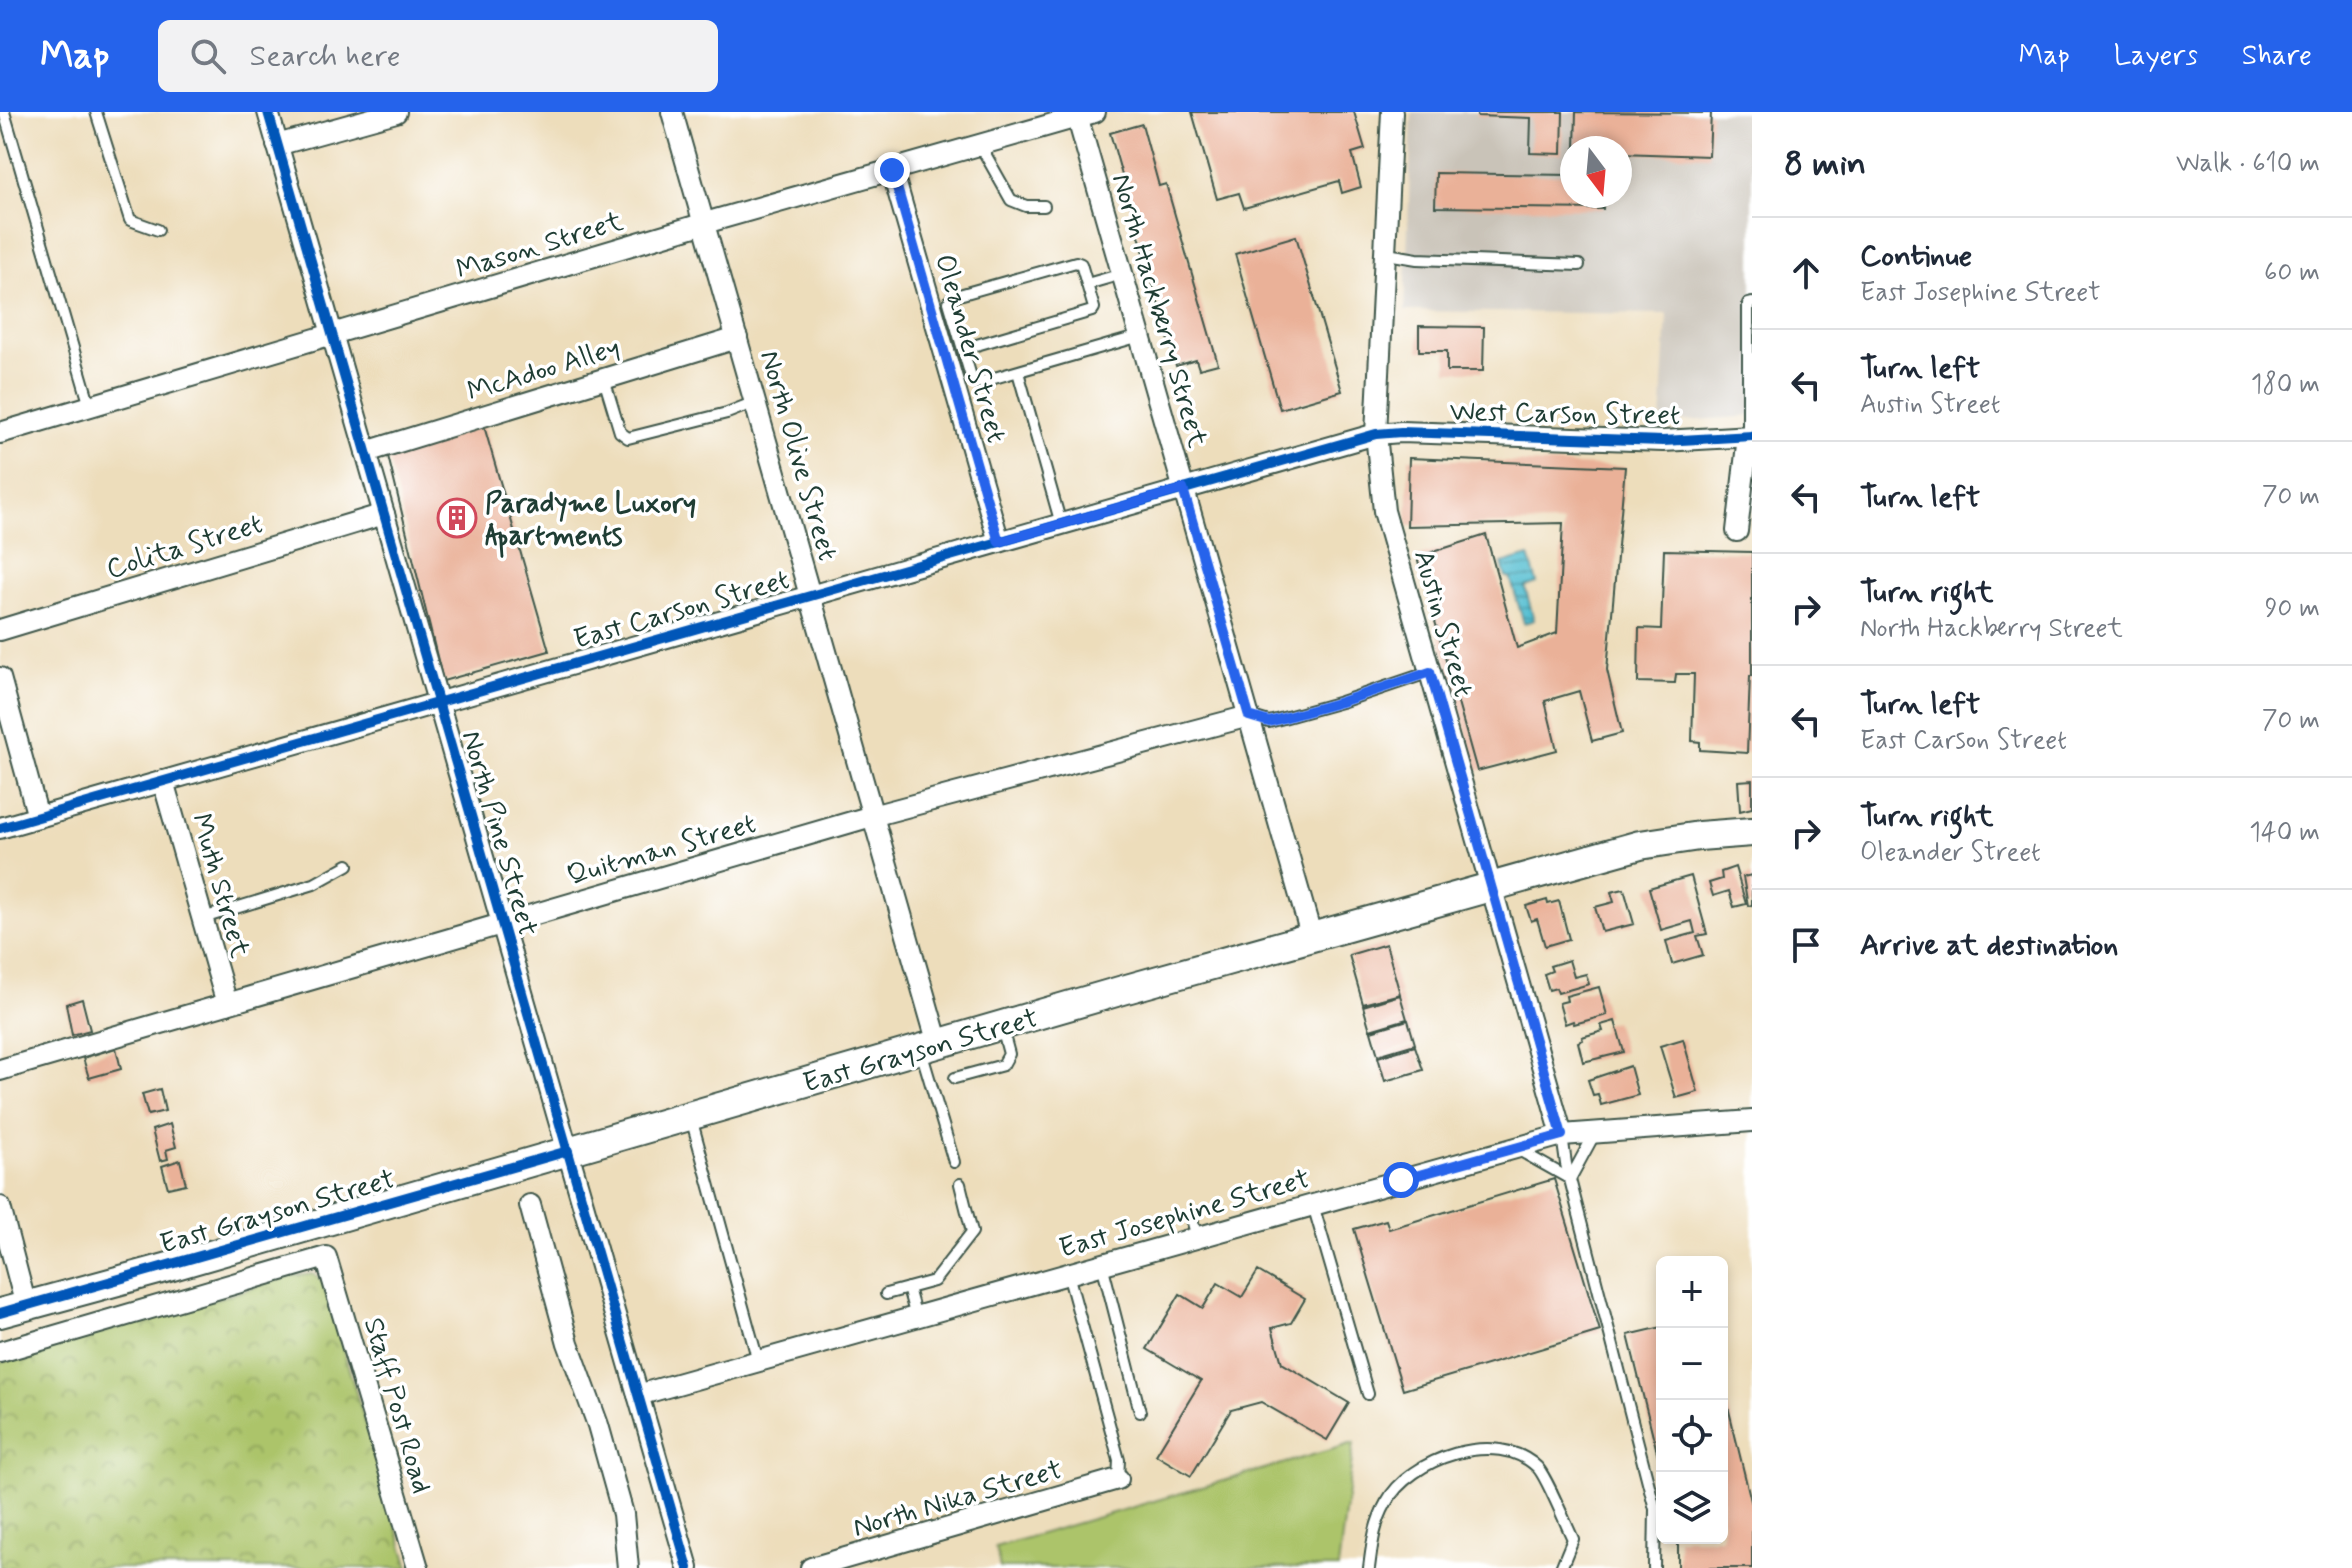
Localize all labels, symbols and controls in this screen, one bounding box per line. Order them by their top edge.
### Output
search box [158,20,718,92]
text: Map [40,32,110,81]
icon: search [186,34,230,78]
text: Search here [250,37,401,76]
text: Map [2019,38,2070,75]
text: Layers [2114,38,2198,75]
text: Share [2242,38,2312,75]
north arrow [1560,136,1632,208]
text: 8 min [1784,142,1866,187]
text: Walk · 610 m [2176,147,2320,181]
route end [874,152,910,188]
street label: North Hackberry Street [1102,170,1216,452]
street label: Mason Street [452,203,628,289]
text: Continue [1860,237,1972,276]
street label: Oleander Street [925,250,1014,447]
icon: ahead [1784,251,1828,295]
text: 60 m [2264,256,2320,290]
text: East Josephine Street [1860,276,2101,310]
street label: McAdoo Alley [463,330,625,411]
street label: North Olive Street [750,346,845,565]
text: Turn left [1860,349,1980,388]
icon: left [1784,363,1828,407]
text: 180 m [2251,368,2320,402]
text: Austin Street [1860,388,2001,422]
street label: West Carson Street [1449,394,1681,435]
icon: left [1784,475,1828,519]
text: Turn left [1860,478,1980,517]
text: 70 m [2262,480,2320,514]
place label: Paradyme Luxory Apartments [485,486,696,558]
building icon: Paradyme Luxory Apartments [436,497,478,539]
street label: Colita Street [102,506,267,589]
street label: Austin Street [1404,546,1481,702]
street label: East Carson Street [569,562,794,659]
text: Turn right [1860,573,1993,612]
icon: right [1784,587,1828,631]
text: 90 m [2265,592,2320,626]
text: North Hackberry Street [1860,612,2123,646]
text: Turn left [1860,685,1980,724]
icon: left [1784,699,1828,743]
text: 70 m [2262,704,2320,738]
text: East Carson Street [1860,724,2067,758]
street label: North Pine Street [452,727,546,941]
text: Turn right [1860,797,1993,836]
street label: Quitman Street [563,806,760,895]
street label: Muth Street [181,809,258,963]
icon: right [1784,811,1828,855]
text: 140 m [2249,816,2320,850]
text: Oleander Street [1860,836,2041,870]
icon: arrive [1784,923,1828,967]
text: Arrive at destination [1860,926,2118,965]
street label: East Grayson Street [799,1000,1043,1103]
street label: East Grayson Street [156,1161,400,1264]
street label: East Josephine Street [1055,1161,1314,1268]
route start [1383,1162,1419,1198]
map controls [1656,1256,1728,1544]
button: + [1656,1256,1728,1328]
street label: Staff Post Road [354,1313,439,1498]
button: − [1656,1328,1728,1400]
button: locate [1656,1400,1728,1472]
street label: North Nika Street [849,1452,1067,1547]
button: layers [1656,1472,1728,1544]

